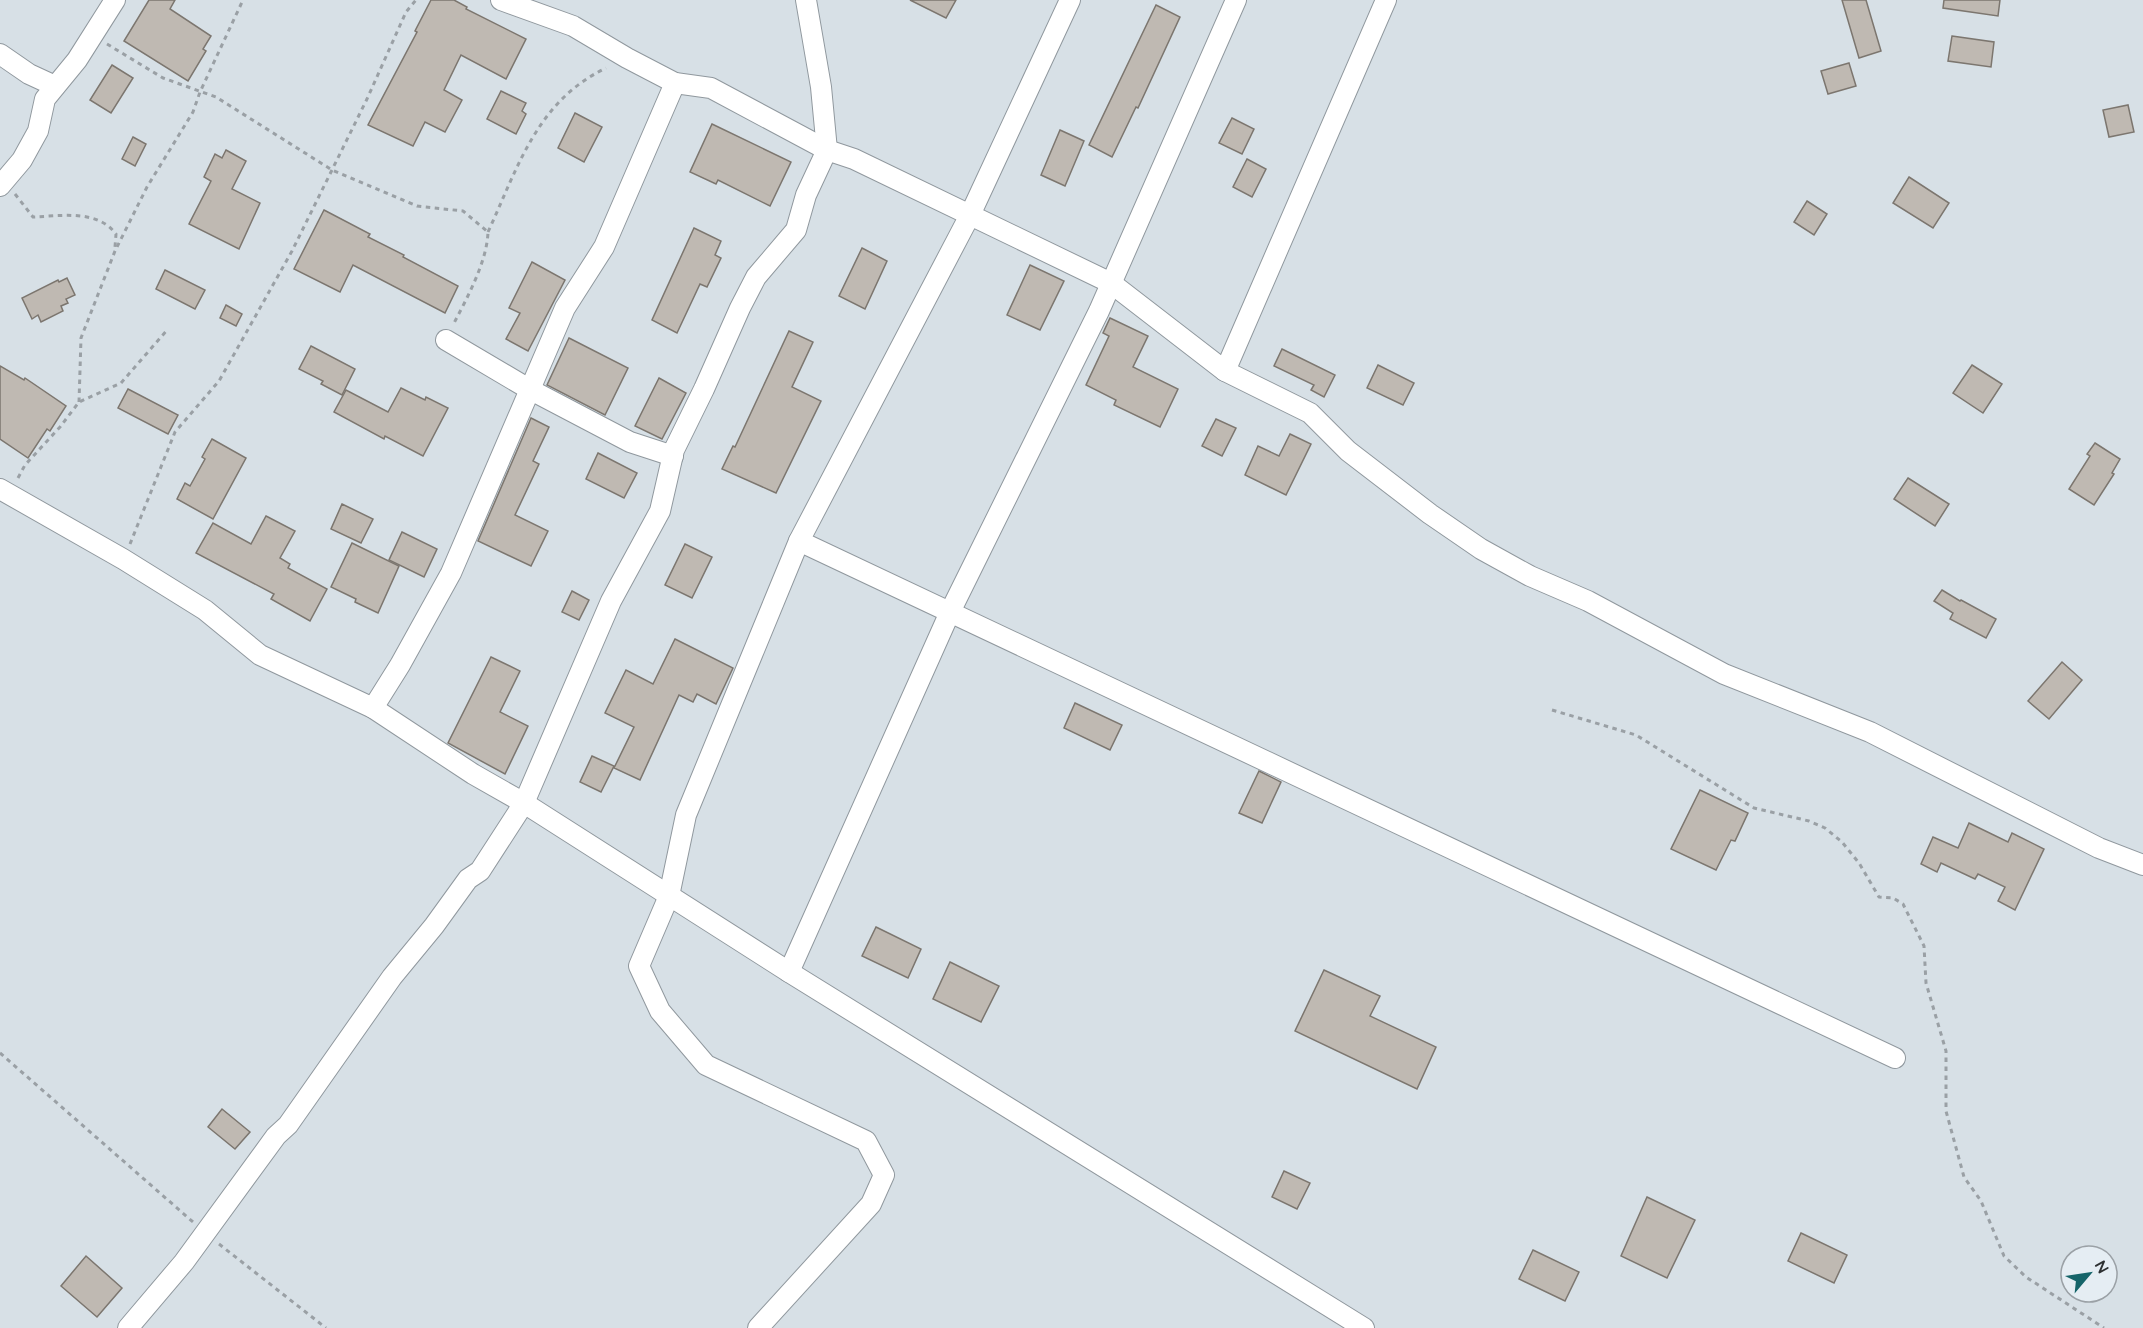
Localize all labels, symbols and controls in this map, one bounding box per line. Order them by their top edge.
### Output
north arrow [2059,1244,2119,1304]
text: N [2091,1257,2114,1277]

